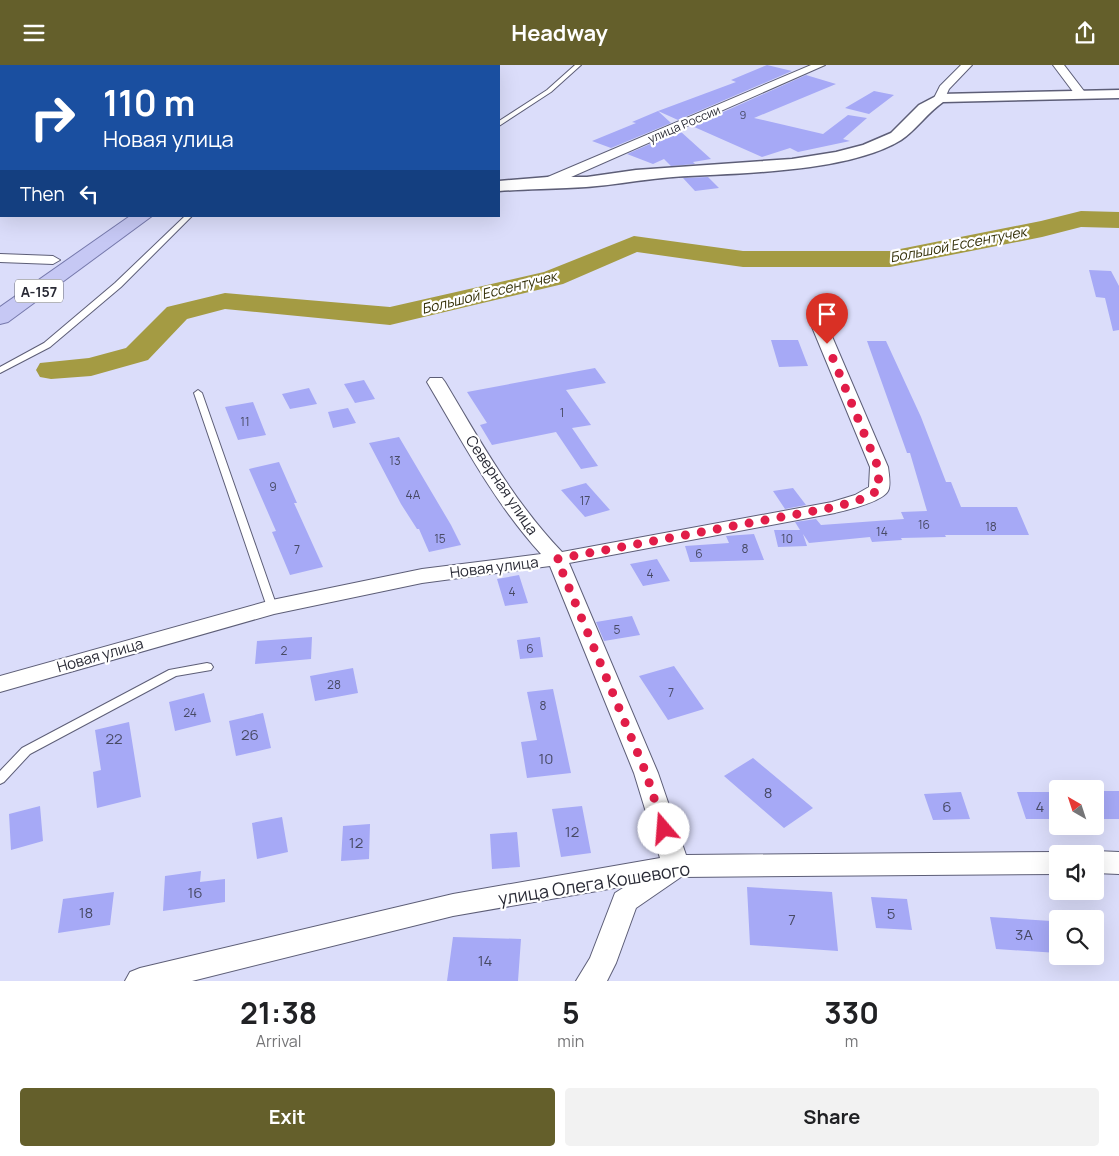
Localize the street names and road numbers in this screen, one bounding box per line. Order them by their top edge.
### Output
street label: улица России [645,101,723,147]
road number: А-157 [15,280,63,303]
street label: Северная улица [461,431,543,539]
street label: Новая улица [448,551,540,583]
street label: Новая улица [54,633,146,677]
street label: улица Олега Кошевого [496,856,692,910]

